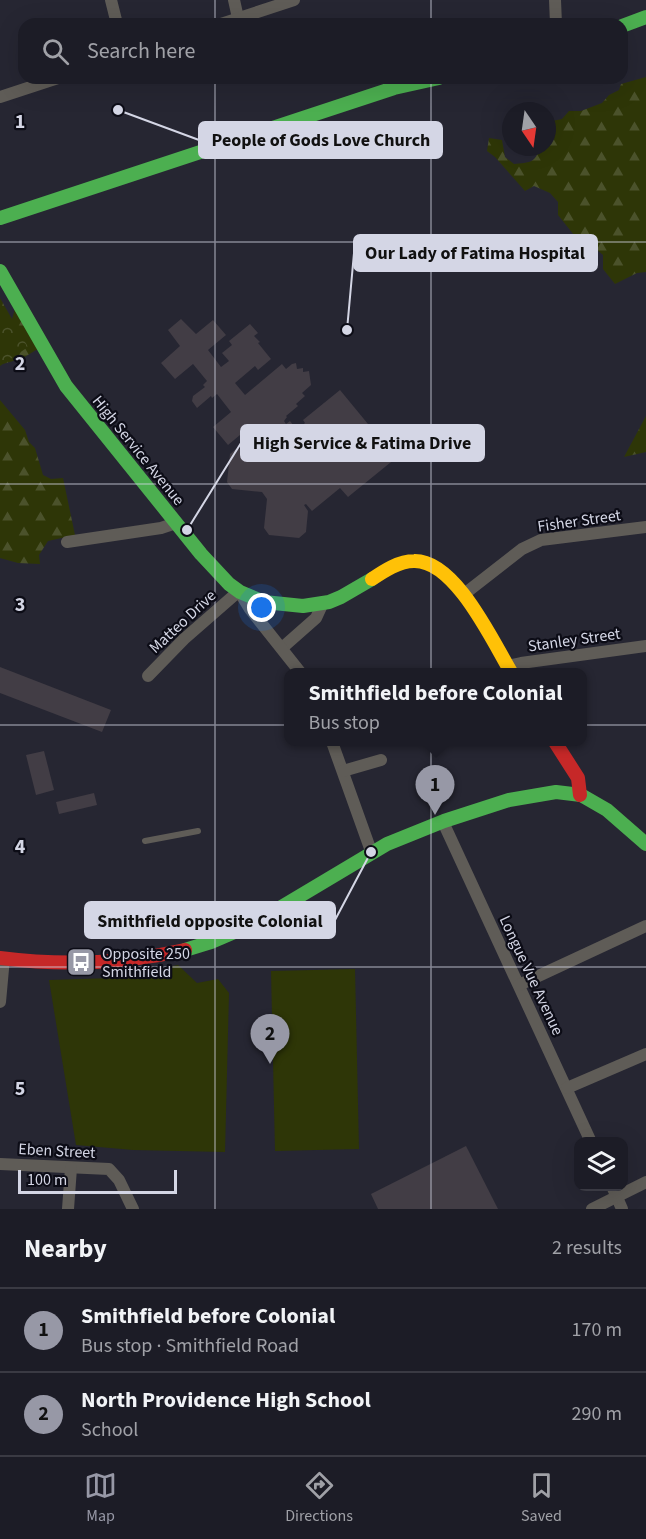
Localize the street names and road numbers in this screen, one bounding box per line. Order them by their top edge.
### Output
street label: High Service Avenue [87,391,189,510]
street label: Fisher Street [536,504,623,538]
street label: Matteo Drive [144,585,221,659]
street label: Stanley Street [527,623,622,657]
street label: Longue Vue Avenue [494,912,569,1039]
street label: Eben Street [18,1138,97,1164]

